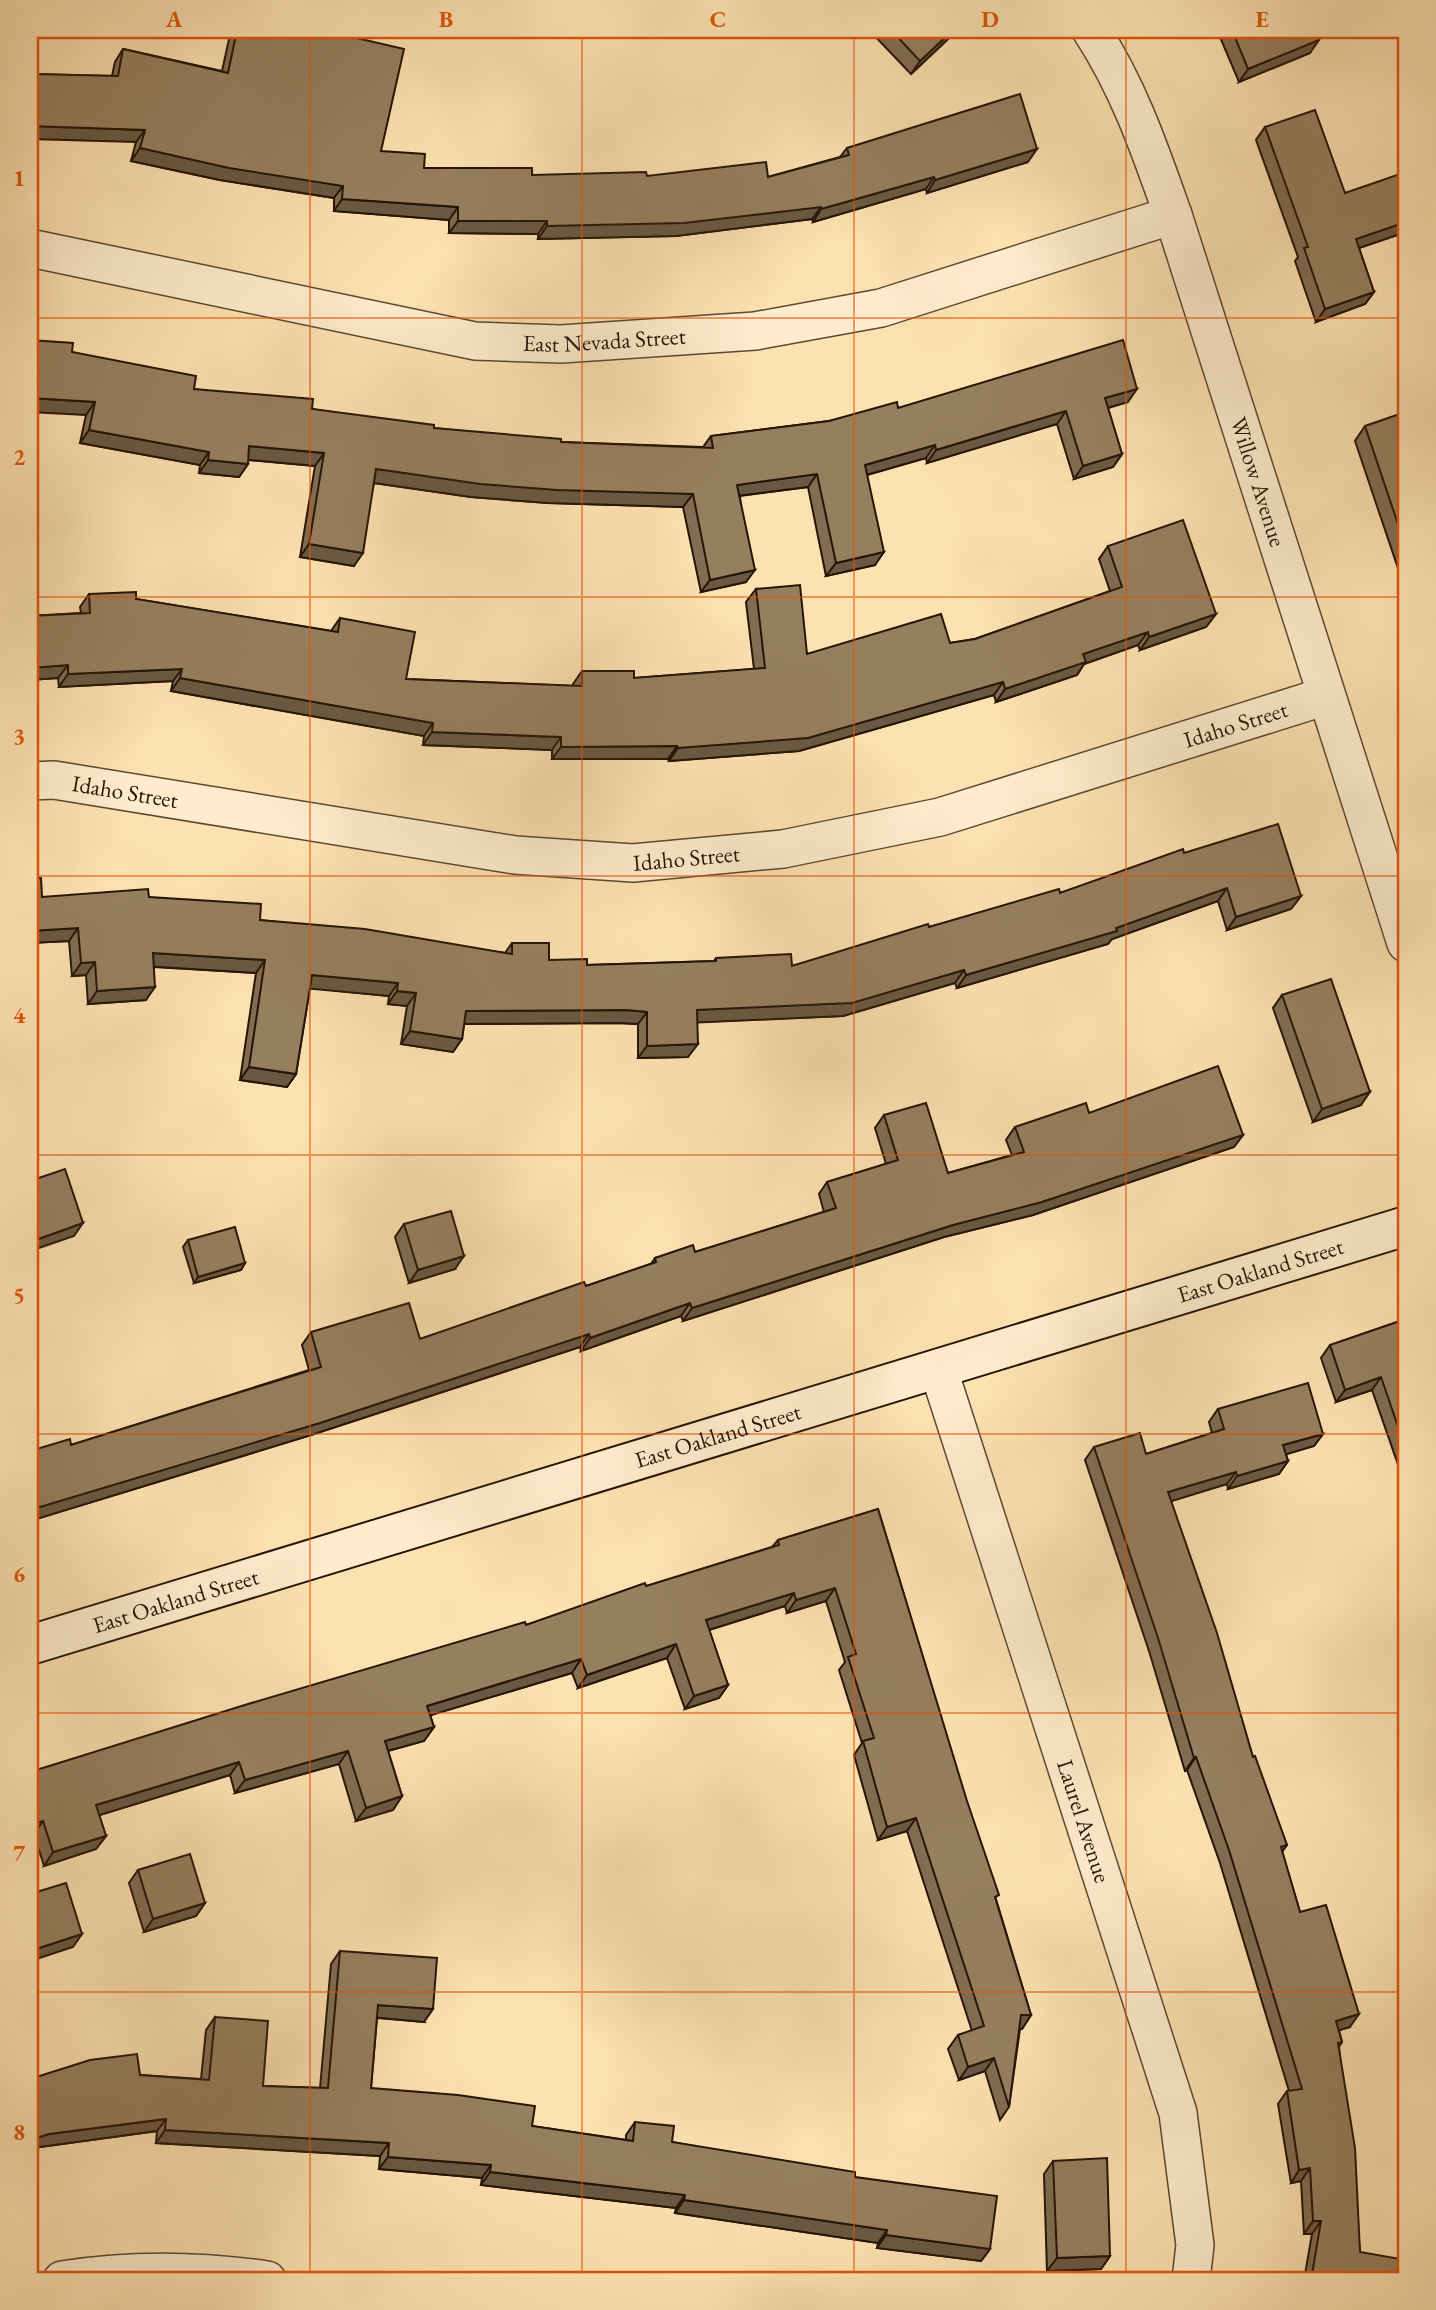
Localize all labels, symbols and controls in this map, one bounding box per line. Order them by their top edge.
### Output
text: A [165,4,183,34]
text: B [439,4,453,34]
text: C [710,4,726,34]
text: D [981,4,999,34]
text: E [1255,4,1269,34]
text: 1 [13,163,25,193]
street label: East Nevada Street [522,321,687,359]
street label: Willow Avenue [1224,413,1293,551]
text: 2 [13,442,25,472]
street label: Idaho Street [1180,694,1292,755]
text: 3 [13,721,25,751]
street label: Idaho Street [70,768,181,815]
street label: Idaho Street [632,838,742,878]
text: 4 [13,1000,26,1030]
street label: East Oakland Street [1174,1231,1348,1310]
text: 5 [13,1280,25,1310]
street label: East Oakland Street [631,1396,805,1475]
text: 6 [13,1559,25,1589]
street label: East Oakland Street [89,1561,263,1640]
street label: Laurel Avenue [1050,1756,1118,1886]
text: 7 [13,1838,26,1868]
text: 8 [13,2117,25,2147]

